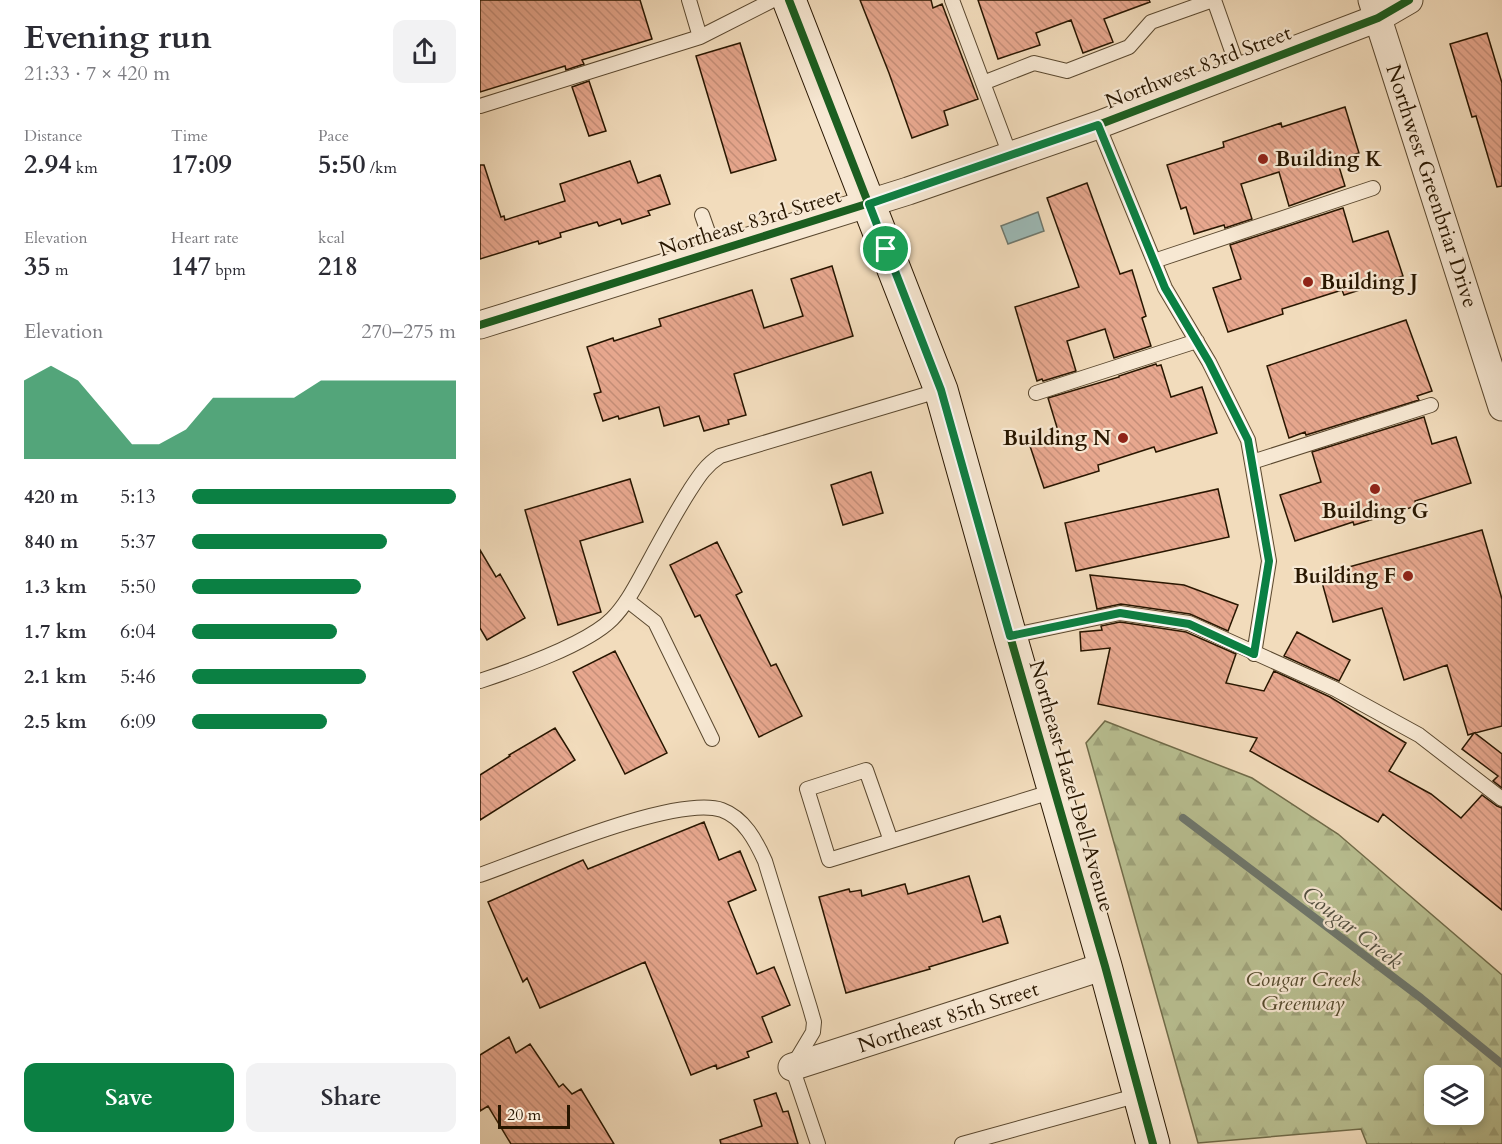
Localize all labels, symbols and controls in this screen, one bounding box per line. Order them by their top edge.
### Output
text: Evening run [24,15,212,60]
street label: Northwest 83rd Street [1101,18,1296,116]
button: share [393,20,456,83]
text: 21:33 · 7 × 420 m [24,60,170,87]
street label: Northwest Greenbriar Drive [1378,61,1485,311]
text: Distance [24,125,82,147]
text: Time [171,125,208,147]
text: Pace [318,125,349,147]
place label: Building K [1275,145,1382,174]
text: 2.94 [24,147,72,182]
text: 17:09 [171,147,232,182]
text: 5:50 [318,147,366,182]
marker: Building K [1256,152,1270,166]
text: km [72,157,98,179]
text: /km [366,157,397,179]
street label: Northeast 83rd Street [655,181,845,264]
pin [860,223,911,274]
text: Elevation [24,227,88,249]
text: Heart rate [171,227,239,249]
text: kcal [318,227,345,249]
icon: arrive [869,232,902,265]
text: 35 [24,249,51,284]
text: 147 [171,249,211,284]
text: 218 [318,249,358,284]
text: m [51,259,68,281]
text: bpm [211,259,246,281]
place label: Building J [1320,268,1418,297]
marker: Building J [1301,275,1315,289]
text: Elevation [24,318,103,345]
text: 270–275 m [361,318,456,345]
place label: Building N [1003,424,1111,453]
marker: Building N [1116,431,1130,445]
marker: Building G [1368,482,1382,496]
text: 420 m [24,483,79,510]
text: 5:13 [120,483,156,510]
place label: Building G [1321,497,1429,526]
text: 840 m [24,528,79,555]
text: 5:37 [120,528,156,555]
place label: Building F [1294,562,1396,591]
marker: Building F [1401,569,1415,583]
text: 1.3 km [24,573,87,600]
text: 5:50 [120,573,156,600]
text: 1.7 km [24,618,87,645]
text: 6:04 [120,618,156,645]
street label: Northeast Hazel Dell Avenue [1022,657,1121,915]
text: 2.1 km [24,663,87,690]
text: 5:46 [120,663,156,690]
text: 2.5 km [24,708,87,735]
text: 6:09 [120,708,156,735]
water label: Cougar Creek [1296,879,1409,977]
park label: Cougar Creek Greenway [1246,965,1361,1018]
street label: Northeast 85th Street [854,974,1043,1060]
button: Save [24,1063,234,1132]
button: Share [246,1063,456,1132]
map controls [1424,1065,1484,1125]
button: layers [1424,1065,1484,1125]
scale bar [498,1102,570,1130]
text: 20 m [507,1104,541,1126]

